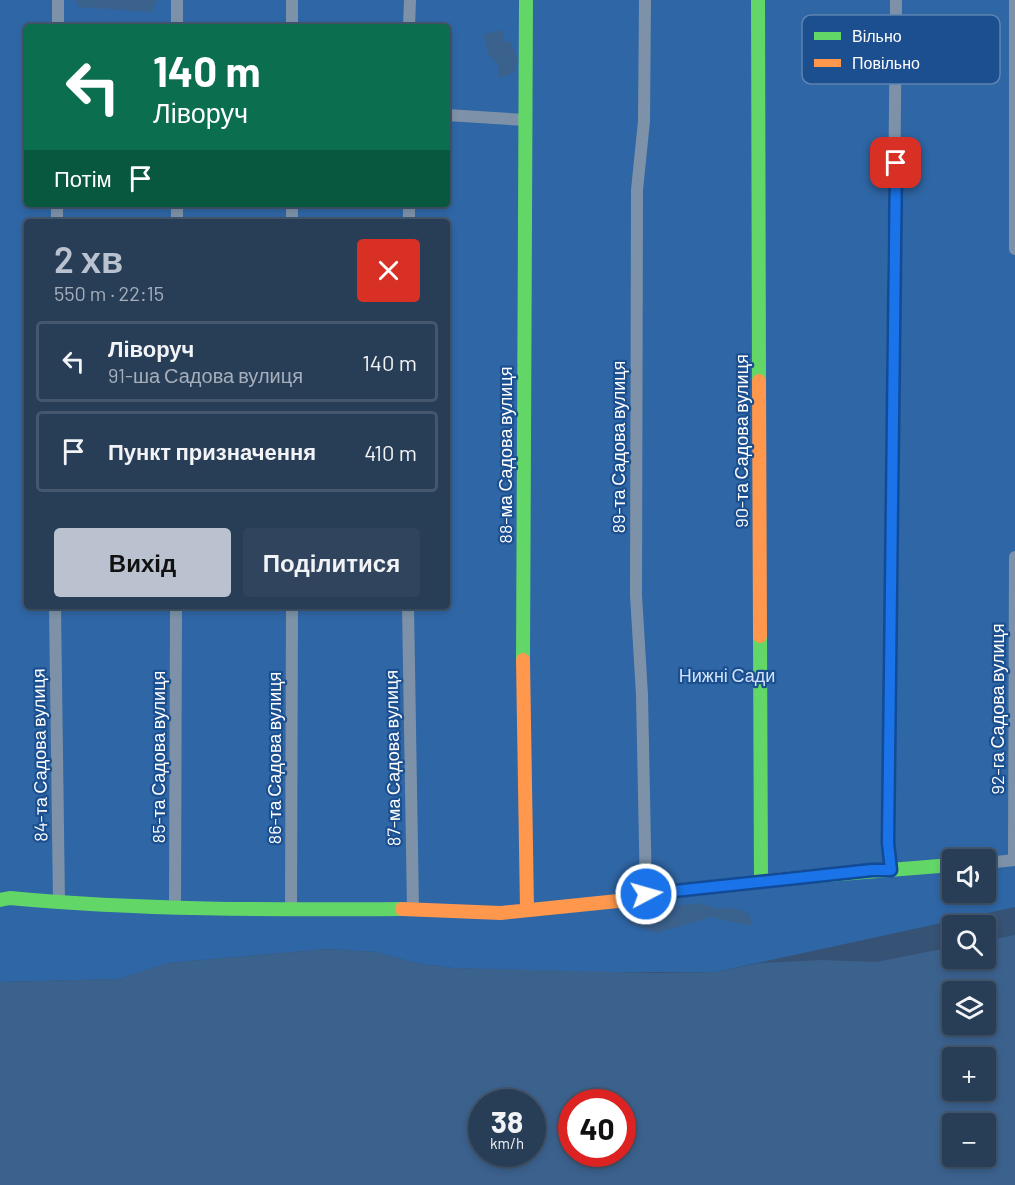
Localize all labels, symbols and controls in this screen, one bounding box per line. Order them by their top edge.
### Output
legend [802,15,1000,84]
text: Вільно [852,26,902,45]
text: 140 m [153,45,261,95]
icon: left [54,48,132,126]
text: Повільно [852,53,920,72]
text: Ліворуч [153,96,248,128]
pin [870,137,921,188]
icon: arrive [879,146,912,179]
icon: arrive [124,162,157,195]
text: Потім [54,165,112,191]
text: 2 хв [54,237,123,280]
button: close [357,239,420,302]
text: 550 m · 22:15 [54,281,164,305]
text: Ліворуч [108,335,194,361]
icon: left [57,345,90,378]
text: 140 m [362,349,417,375]
street label: 90-та Садова вулиця [730,354,752,528]
street label: 89-та Садова вулиця [607,361,629,533]
text: 91-ша Садова вулиця [108,363,303,387]
street label: 88-ма Садова вулиця [494,367,516,543]
icon: arrive [57,435,90,468]
text: Пункт призначення [108,438,316,464]
text: 410 m [364,439,417,465]
button: Вихід [54,528,231,597]
button: Поділитися [243,528,420,597]
street label: 92-га Садова вулиця [986,624,1008,794]
park label: Нижні Сади [679,664,775,686]
street label: 84-та Садова вулиця [26,668,52,842]
street label: 87-ма Садова вулиця [379,670,405,846]
street label: 85-та Садова вулиця [147,671,169,843]
street label: 86-та Садова вулиця [263,672,285,844]
map controls [942,849,996,1167]
button: sound [942,849,996,903]
position arrow [614,862,678,926]
button: search [942,915,996,969]
button: layers [942,981,996,1035]
button: + [942,1047,996,1101]
speed limit sign: 40 [558,1089,636,1167]
text: 38 [491,1103,523,1139]
button: − [942,1113,996,1167]
text: km/h [490,1134,524,1152]

